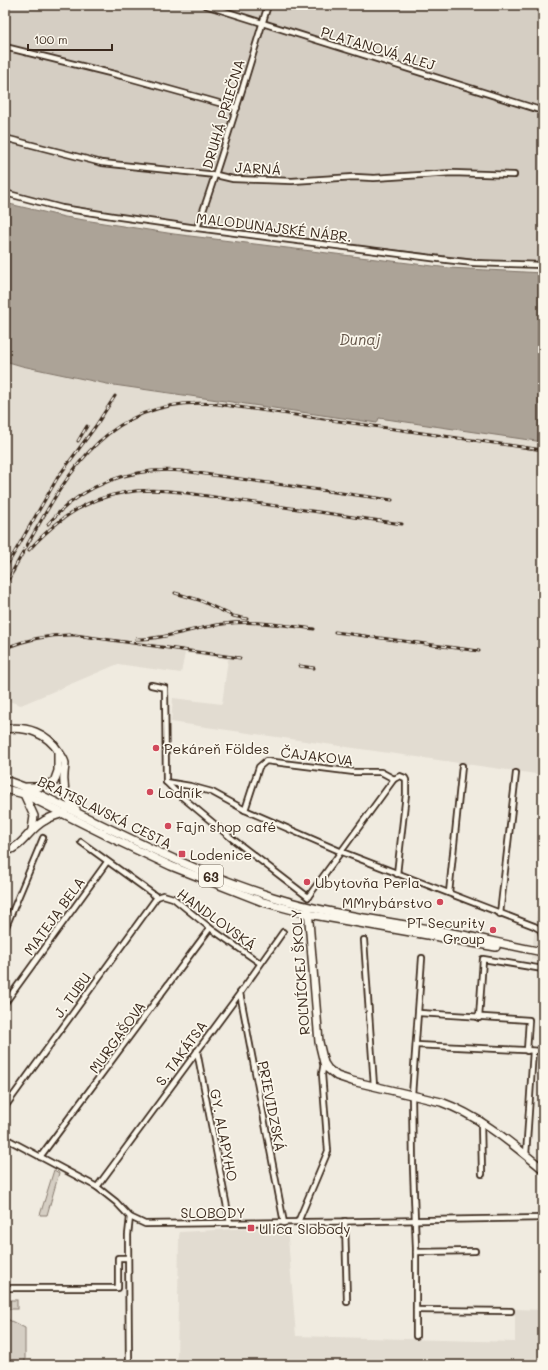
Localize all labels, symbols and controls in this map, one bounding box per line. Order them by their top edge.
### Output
street label: PLATANOVÁ ALEJ [319,22,438,74]
scale bar [28,26,112,52]
text: 100 m [34,31,68,47]
street label: DRUHÁ PRIEČNA [197,57,249,171]
street label: JARNÁ [234,157,282,179]
street label: MALODUNAJSKÉ NÁBR. [195,208,353,246]
water label: Dunaj [339,329,382,349]
place label: Pekáreň Földes [164,739,269,758]
street label: ČAJAKOVA [279,742,355,770]
marker: Pekáreň Földes [151,743,161,753]
street label: BRATISLAVSKÁ CESTA [35,771,175,853]
place label: Lodník [158,783,202,802]
marker: Lodník [145,787,155,797]
place label: Fajn shop café [176,817,276,836]
marker: Fajn shop café [163,821,173,831]
place label: Lodenice [190,845,252,864]
marker: Lodenice [177,849,187,859]
road number: 63 [199,865,223,887]
street label: MATEJA BELA [19,873,89,959]
place label: Ubytovňa Perla [315,873,420,892]
marker: Ubytovňa Perla [302,877,312,887]
street label: HANDLOVSKÁ [174,884,260,954]
place label: MMrybárstvo [342,893,432,912]
marker: MMrybárstvo [435,897,445,907]
street label: ROĽNÍCKEJ ŠKOLY [286,908,314,1036]
place label: PT Security Group [407,913,485,948]
marker: PT Security Group [488,925,498,935]
street label: J. TUBU [49,969,95,1021]
street label: MURGAŠOVA [84,997,150,1077]
street label: S. TAKÁTSA [151,1017,211,1089]
street label: PRIEVIDZSKÁ [254,1059,290,1153]
street label: GY. ALAPYHO [206,1087,242,1183]
street label: SLOBODY [181,1203,245,1222]
place label: Ulica Slobody [259,1219,351,1238]
marker: Ulica Slobody [246,1223,256,1233]

